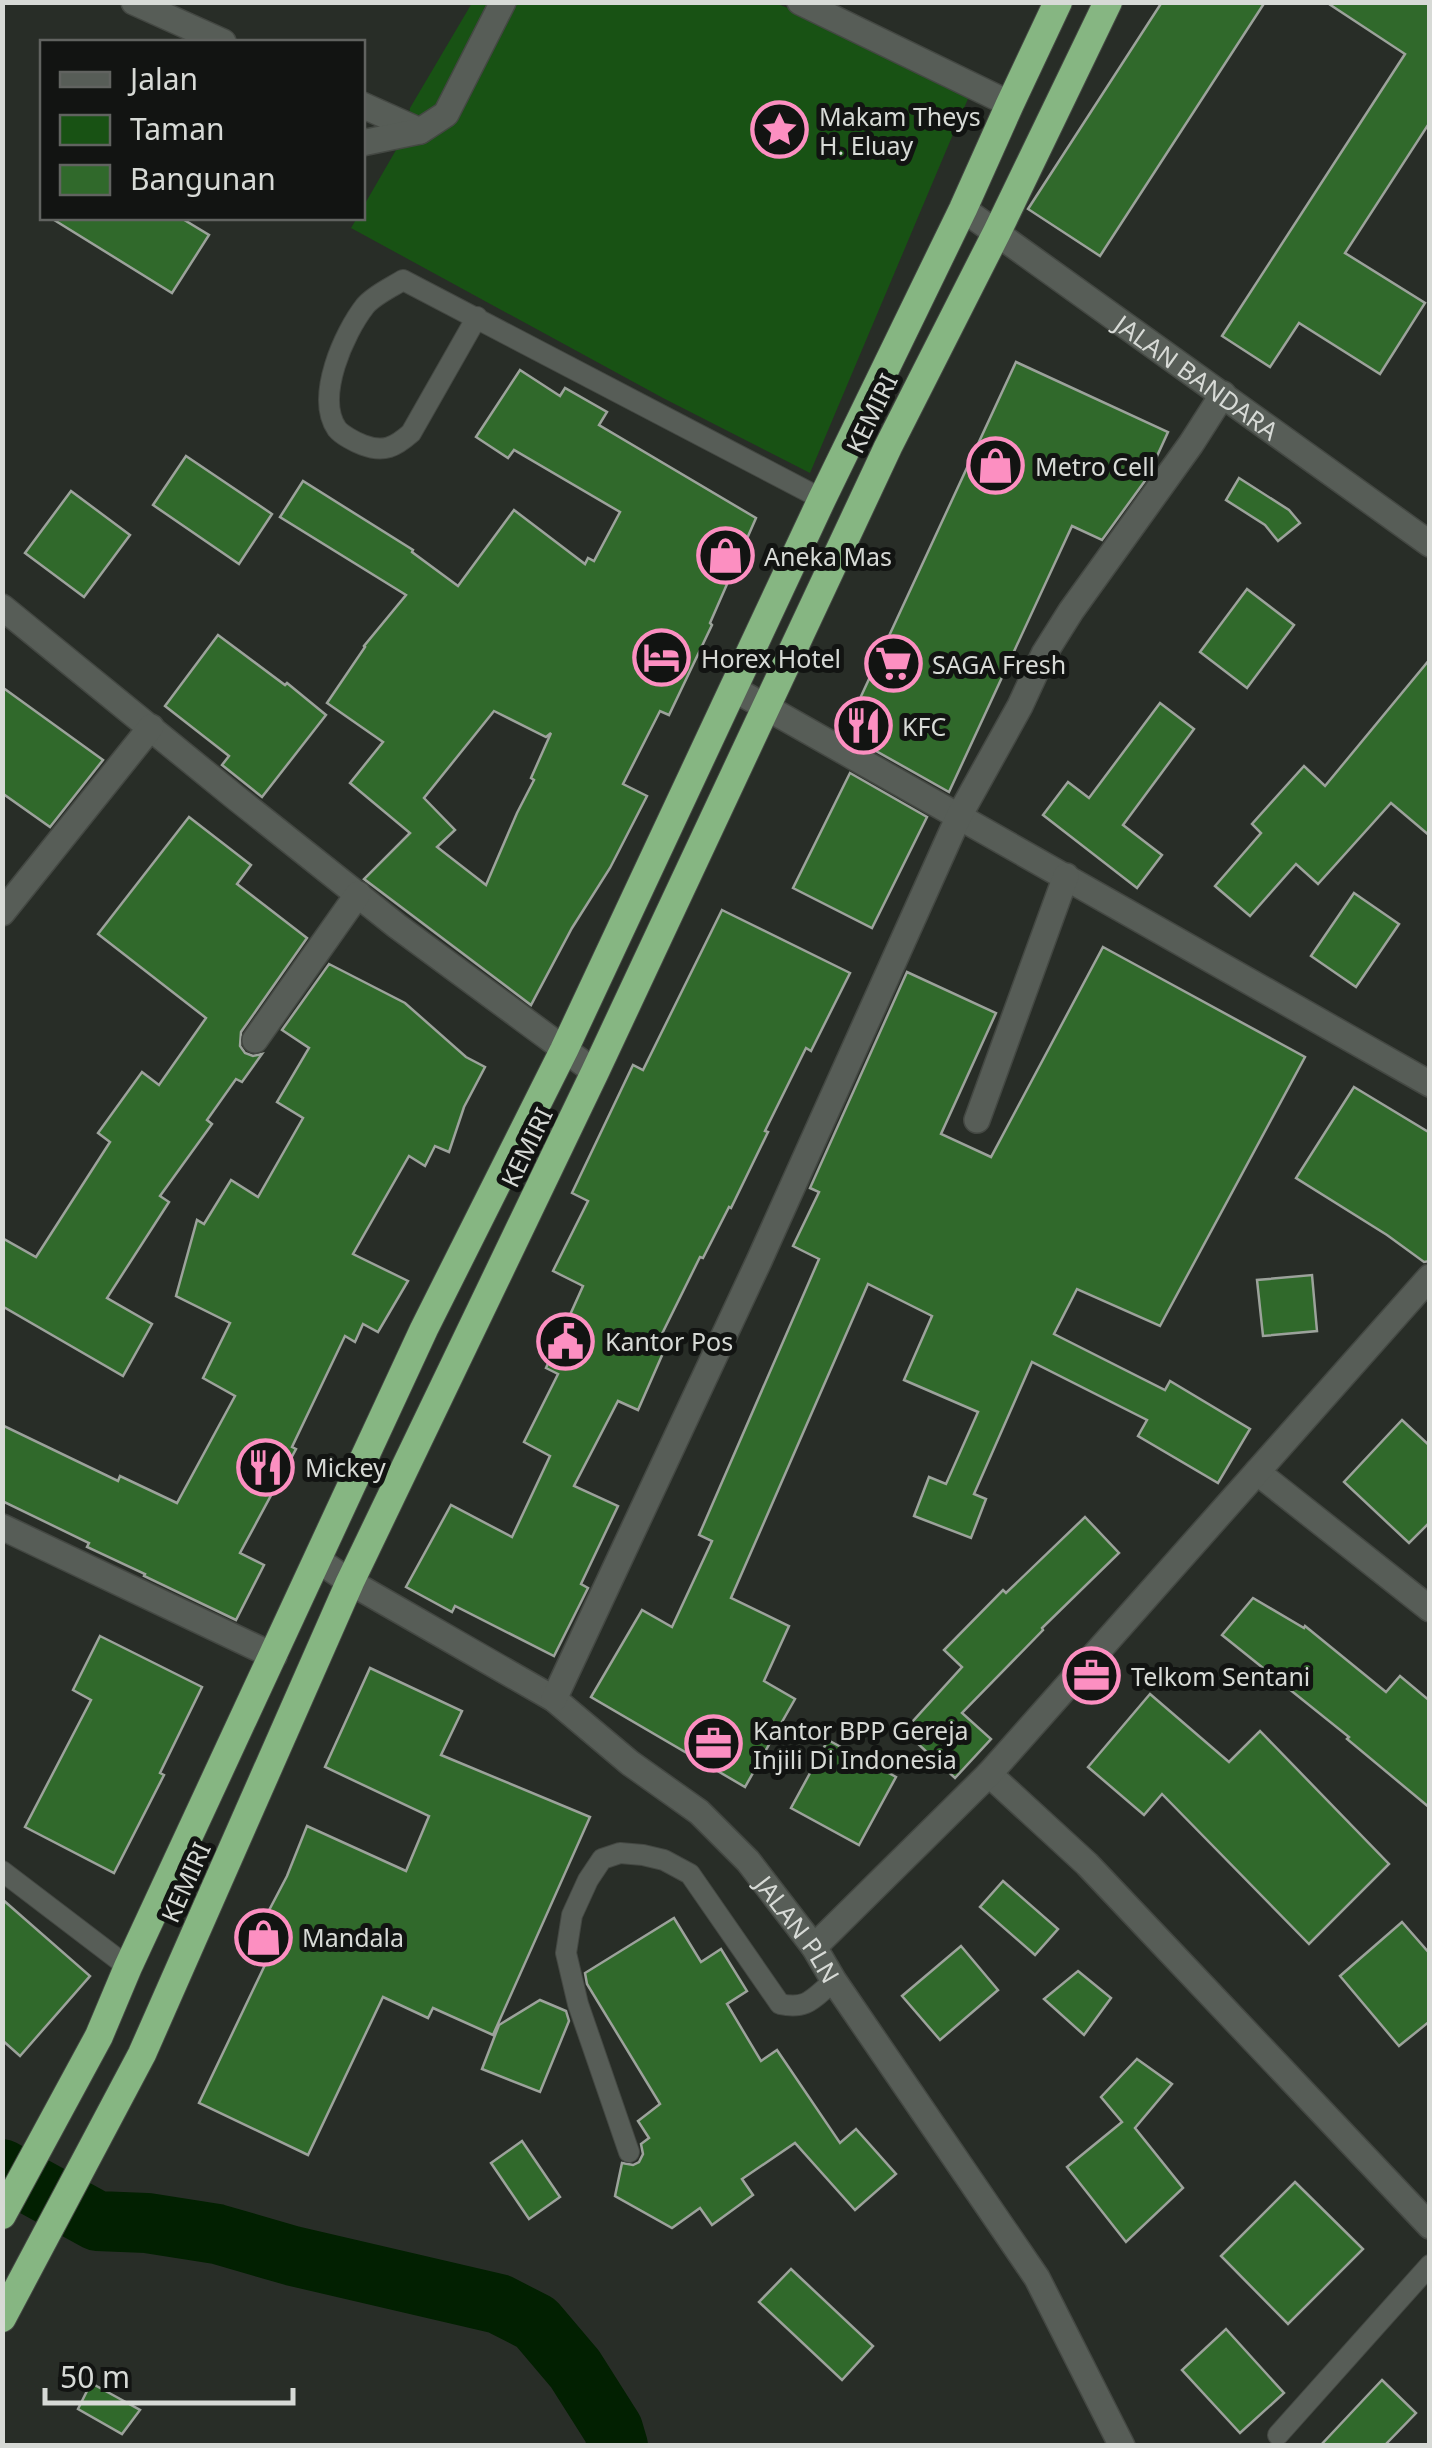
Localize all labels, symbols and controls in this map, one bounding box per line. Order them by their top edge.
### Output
legend [40,40,365,220]
text: Jalan [127,58,198,99]
place label: Makam Theys H. Eluay [819,99,981,162]
place icon: Makam Theys H. Eluay [750,100,810,160]
text: Taman [130,108,225,149]
text: Bangunan [130,158,276,199]
street label: JALAN BANDARA [1107,305,1286,447]
street label: KEMIRI [837,368,905,458]
shop icon: Metro Cell [966,436,1026,496]
place label: Metro Cell [1035,449,1155,483]
shop icon: Aneka Mas [695,526,755,586]
place label: Aneka Mas [764,539,892,573]
hotel icon: Horex Hotel [632,628,692,688]
supermarket icon: SAGA Fresh [863,634,923,694]
place label: Horex Hotel [701,641,841,675]
place label: SAGA Fresh [932,647,1066,681]
restaurant icon: KFC [833,696,893,756]
place label: KFC [902,709,946,743]
street label: KEMIRI [492,1102,560,1192]
public building icon: Kantor Pos [536,1311,596,1371]
place label: Kantor Pos [605,1324,733,1358]
restaurant icon: Mickey [236,1437,296,1497]
place label: Mickey [305,1450,386,1484]
office icon: Telkom Sentani [1062,1646,1122,1706]
place label: Telkom Sentani [1131,1659,1310,1693]
place label: Kantor BPP Gereja Injili Di Indonesia [753,1713,969,1776]
office icon: Kantor BPP Gereja Injili Di Indonesia [684,1714,744,1774]
street label: KEMIRI [152,1836,218,1928]
street label: JALAN PLN [747,1867,848,1989]
shop icon: Mandala [233,1907,293,1967]
place label: Mandala [302,1920,404,1954]
scale bar [45,2343,292,2405]
text: 50 m [60,2356,130,2397]

